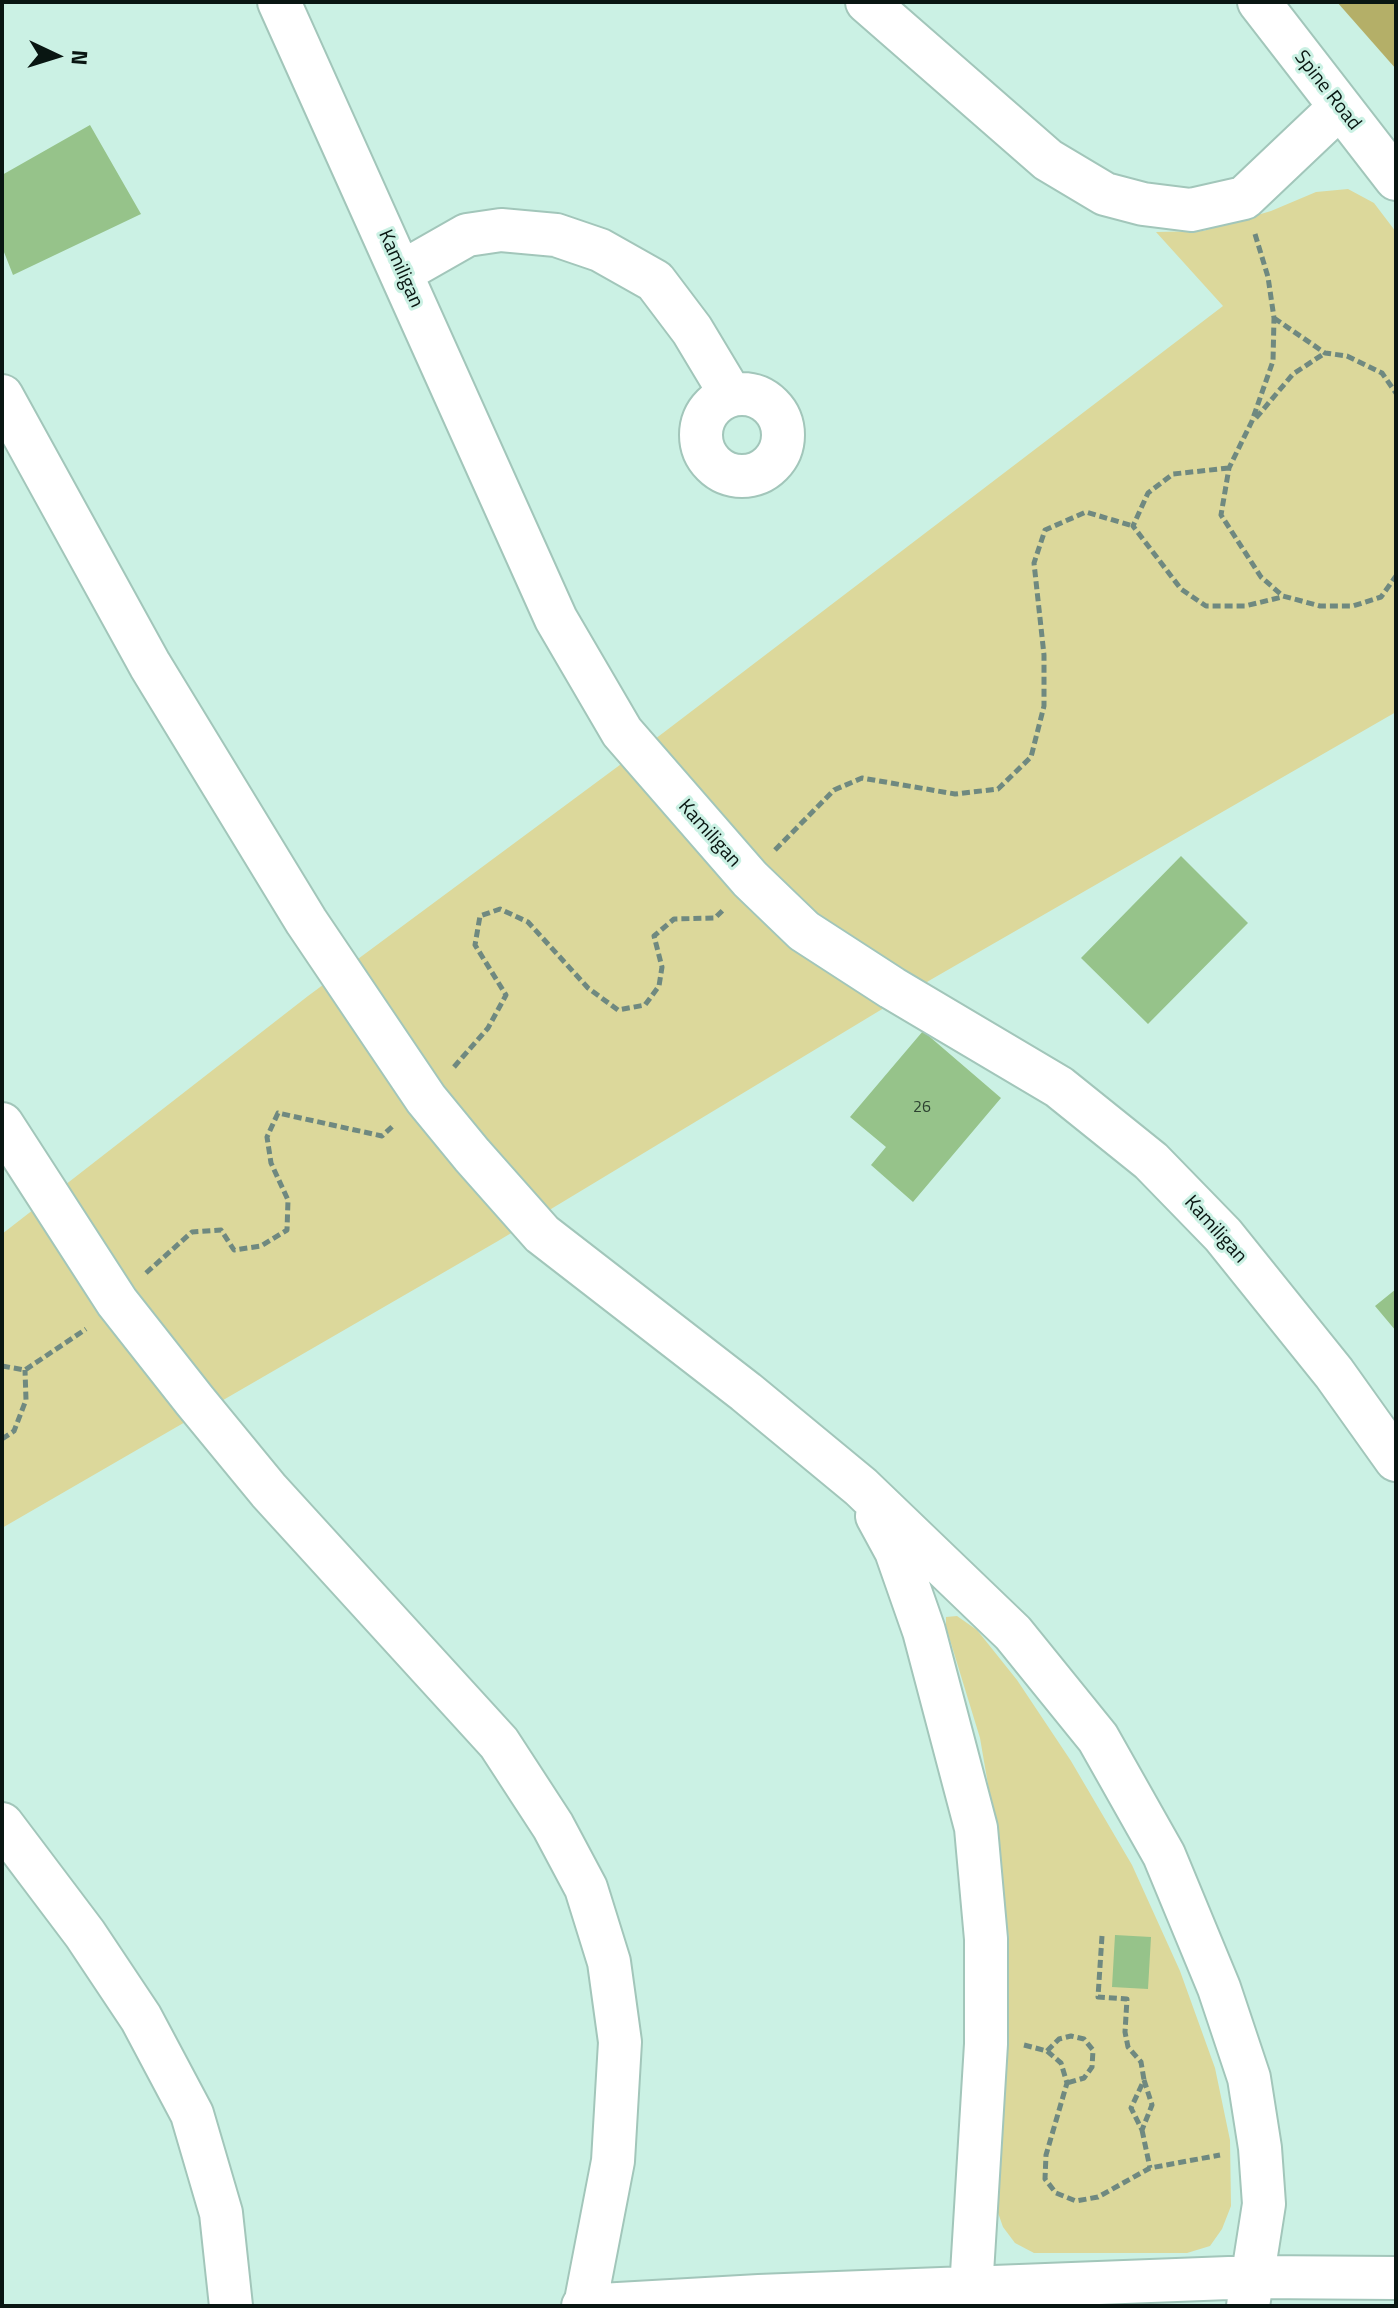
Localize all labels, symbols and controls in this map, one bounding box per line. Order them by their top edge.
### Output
north arrow [16,16,96,96]
street label: Spine Road [1289,46,1365,136]
text: N [62,49,97,66]
street label: Kamiligan [372,226,428,312]
street label: Kamiligan [672,795,746,873]
house number: 26 [913,1098,931,1118]
street label: Kamiligan [1178,1191,1252,1269]

